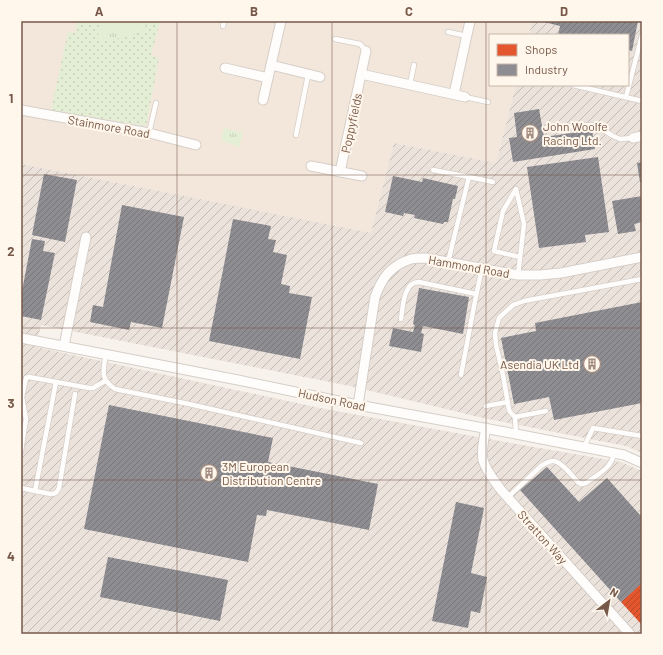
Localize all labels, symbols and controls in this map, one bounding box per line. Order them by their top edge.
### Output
text: A [95,3,104,19]
text: B [250,3,258,19]
text: C [405,3,413,19]
text: D [560,3,568,19]
legend [489,34,629,86]
text: Shops [525,42,558,56]
text: Industry [525,62,568,76]
text: 1 [9,90,13,106]
street label: Poppyfields [338,92,364,154]
street label: Stainmore Road [67,112,151,140]
place label: John Woolfe Racing Ltd. [543,119,608,147]
building icon: John Woolfe Racing Ltd. [520,123,540,143]
text: 2 [7,243,15,259]
street label: Hammond Road [427,252,511,280]
building icon: Asendia UK Ltd [582,354,602,374]
place label: Asendia UK Ltd [500,357,579,371]
street label: Hudson Road [297,385,367,413]
text: 3 [7,395,15,411]
place label: 3M European Distribution Centre [222,459,321,487]
building icon: 3M European Distribution Centre [199,463,219,483]
street label: Stratton Way [515,507,571,567]
text: 4 [7,548,15,564]
north arrow [589,581,629,621]
text: N [608,585,621,599]

